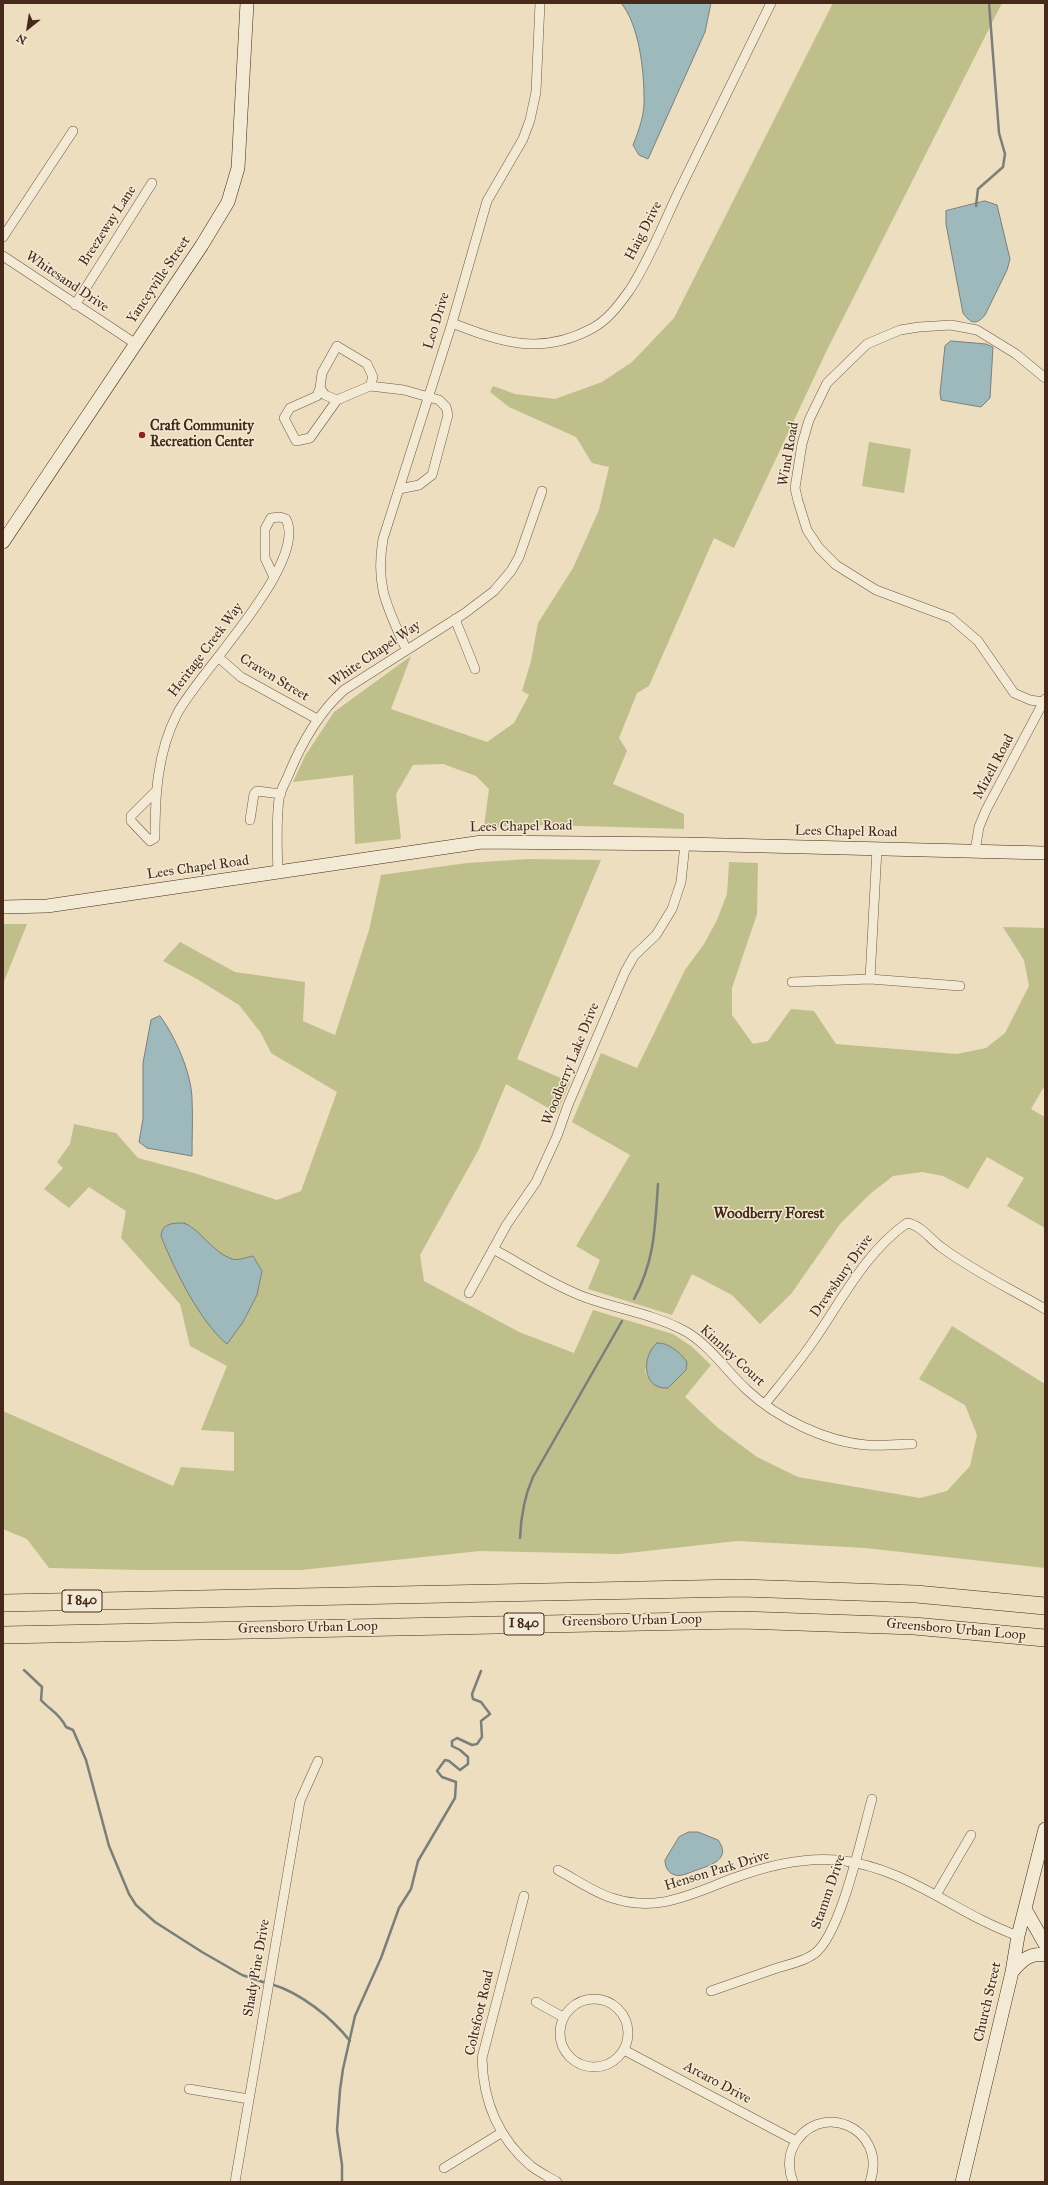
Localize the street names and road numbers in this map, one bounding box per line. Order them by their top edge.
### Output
street label: Breezeway Lane [76,183,140,269]
street label: Haig Drive [622,199,666,263]
street label: Yanceyville Street [124,233,194,327]
street label: Whitesand Drive [22,248,112,316]
street label: Leo Drive [420,290,454,352]
street label: Wind Road [775,421,803,487]
street label: Heritage Creek Way [165,599,247,701]
street label: White Chapel Way [326,617,424,691]
street label: Craven Street [236,651,312,705]
street label: Mizell Road [970,732,1018,802]
street label: Lees Chapel Road [469,818,573,836]
street label: Lees Chapel Road [794,823,898,841]
street label: Lees Chapel Road [146,853,250,883]
street label: Woodberry Lake Drive [539,1000,603,1128]
street label: Drewsbury Drive [807,1231,877,1321]
street label: Kinnley Court [696,1322,768,1390]
road number: I 840 [62,1590,102,1612]
street label: Greensboro Urban Loop [562,1611,702,1631]
road number: I 840 [504,1613,544,1635]
street label: Greensboro Urban Loop [886,1616,1026,1644]
street label: Greensboro Urban Loop [238,1618,378,1638]
street label: Henson Park Drive [662,1847,772,1895]
street label: Stamm Drive [808,1852,850,1932]
street label: Shady Pine Drive [240,1918,274,2018]
street label: Church Street [971,1960,1005,2044]
street label: Coltsfoot Road [462,1969,498,2057]
street label: Arcaro Drive [680,2058,754,2108]

